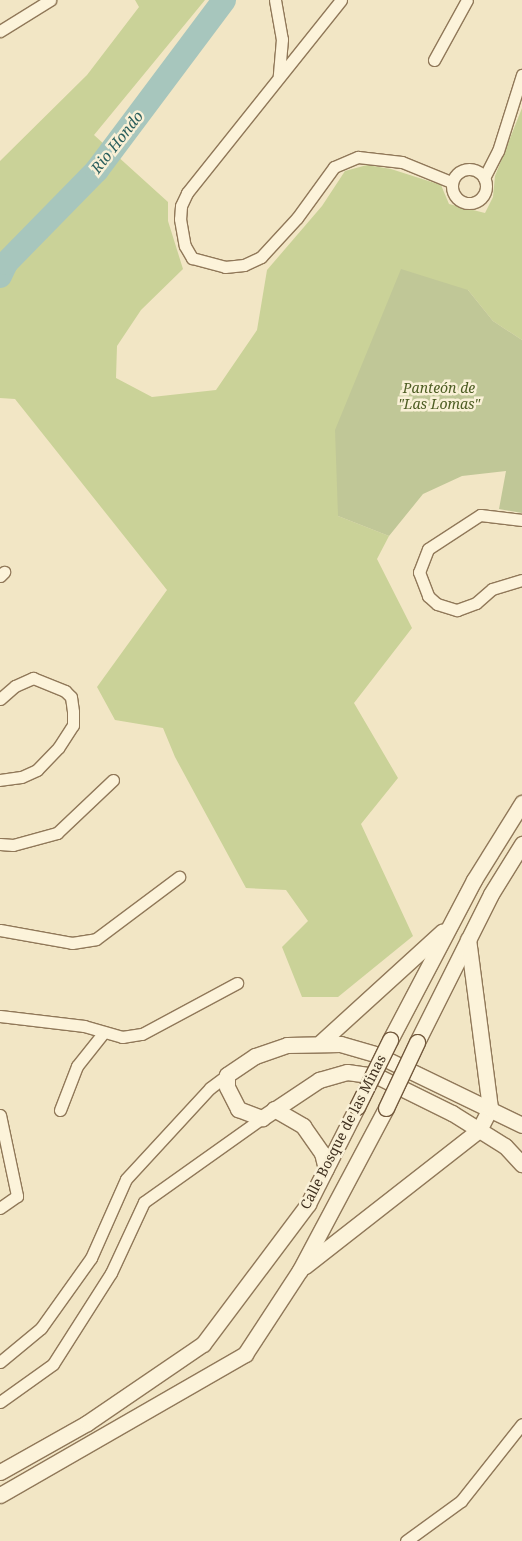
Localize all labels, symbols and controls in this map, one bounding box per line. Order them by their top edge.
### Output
water label: Rio Hondo [87,107,147,177]
park label: Panteón de "Las Lomas" [398,380,480,412]
street label: Calle Bosque de las Minas [297,1052,389,1212]

